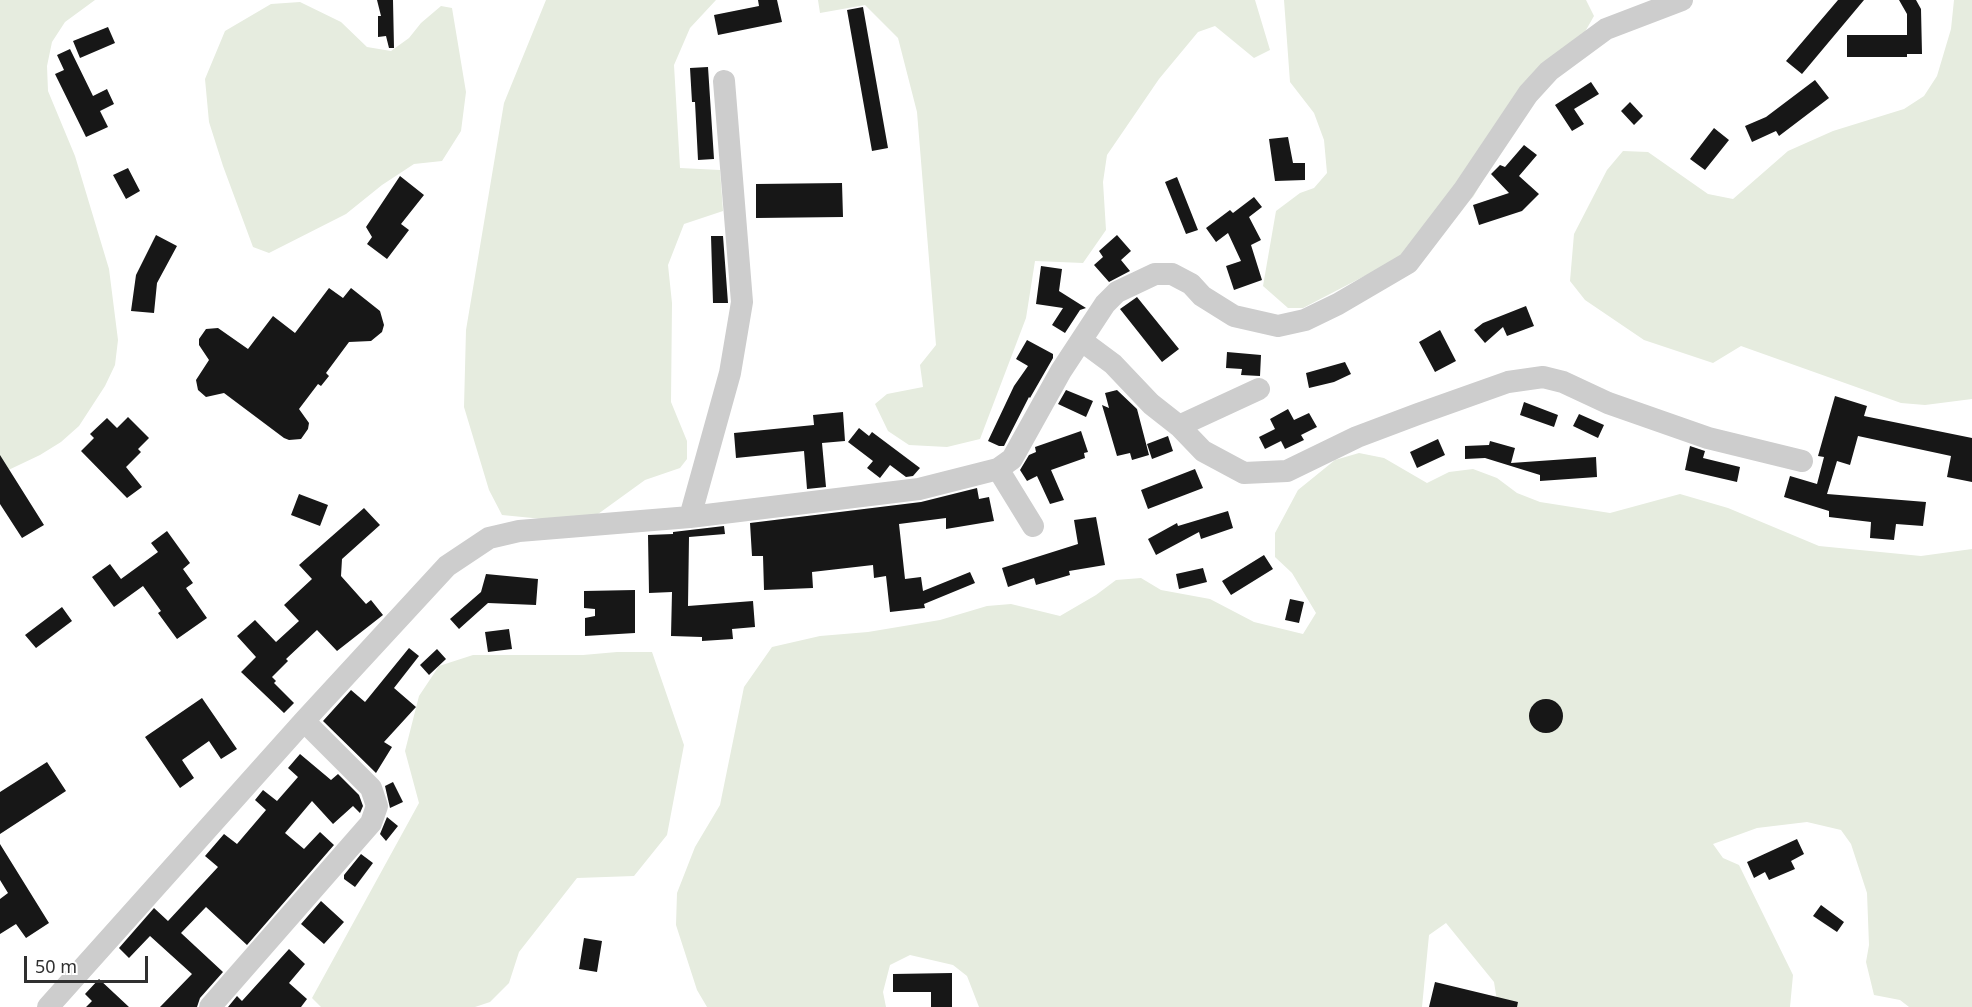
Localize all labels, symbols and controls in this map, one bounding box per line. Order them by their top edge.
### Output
scale bar [27,944,152,982]
text: 50 m [35,954,77,978]

